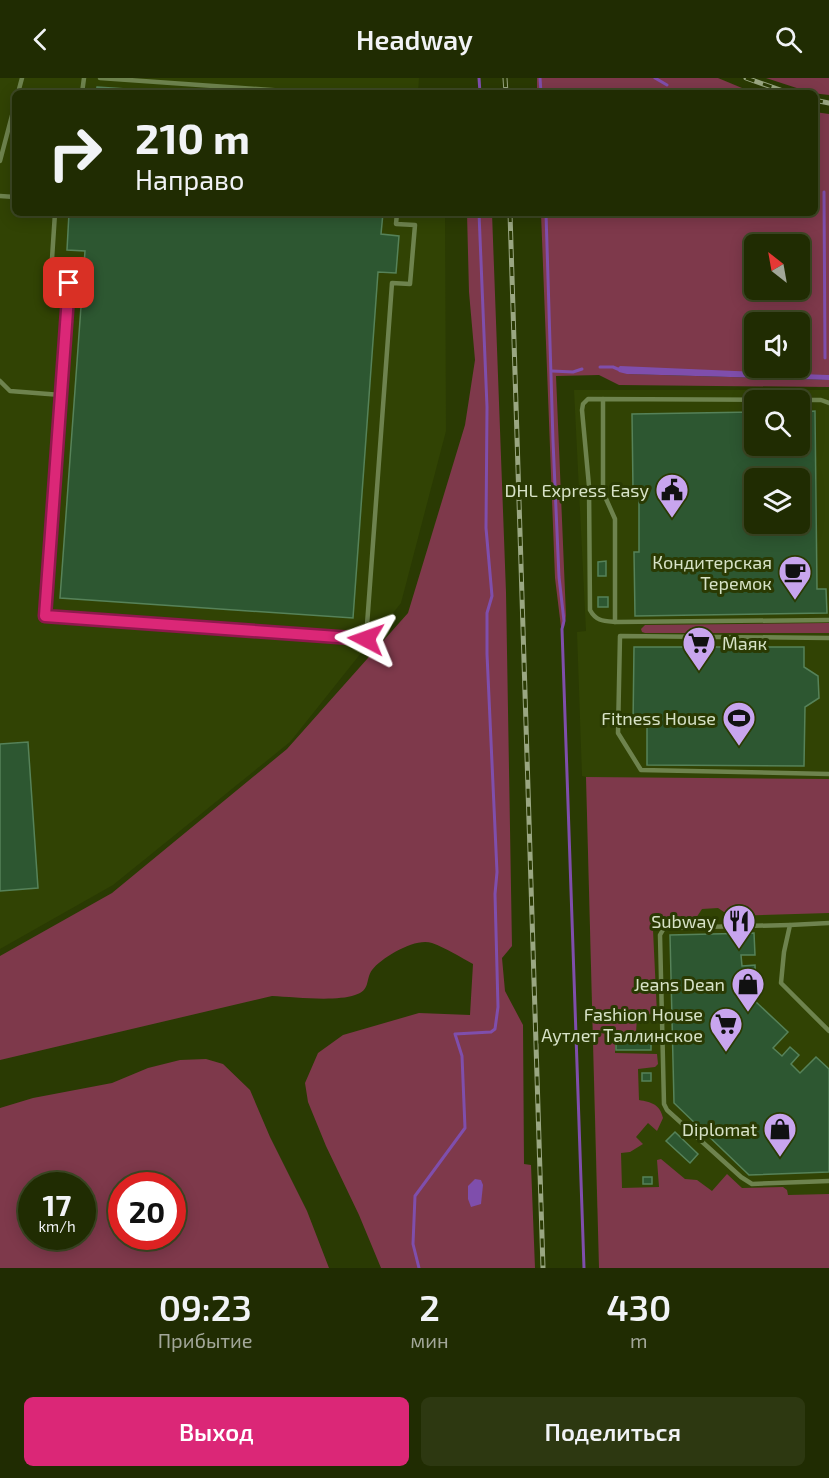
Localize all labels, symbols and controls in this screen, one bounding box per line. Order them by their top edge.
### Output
icon: back [24,23,57,56]
text: Headway [356,23,473,55]
icon: search [772,23,805,56]
text: 210 m [135,112,250,162]
icon: right [36,114,114,192]
text: Направо [135,163,244,195]
north arrow [744,234,810,300]
map controls [744,234,810,534]
pin [43,257,94,308]
icon: arrive [52,266,85,299]
button: sound [744,312,810,378]
button: search [744,390,810,456]
button: layers [744,468,810,534]
public building icon: DHL Express Easy [654,472,690,519]
place label: DHL Express Easy [505,479,649,501]
place label: Кондитерская Теремок [652,551,772,594]
cafe icon: Кондитерская Теремок [777,554,813,601]
position arrow [334,607,398,671]
supermarket icon: Маяк [681,625,717,672]
place label: Маяк [722,632,767,654]
sports icon: Fitness House [721,700,757,747]
place label: Fitness House [601,707,716,729]
restaurant icon: Subway [721,903,757,950]
place label: Subway [651,910,716,932]
shop icon: Jeans Dean [730,966,766,1013]
place label: Jeans Dean [634,973,725,995]
place label: Fashion House Аутлет Таллинское [541,1003,703,1046]
supermarket icon: Fashion House Аутлет Таллинское [708,1006,744,1053]
shop icon: Diplomat [762,1111,798,1158]
place label: Diplomat [682,1118,757,1140]
speed limit sign: 20 [108,1172,186,1250]
text: 17 [43,1186,71,1222]
text: km/h [38,1217,76,1235]
text: 09:23 [159,1285,252,1328]
text: 2 [419,1285,440,1328]
text: 430 [606,1285,671,1328]
text: Прибытие [158,1328,253,1352]
text: мин [410,1328,449,1352]
text: m [630,1328,648,1352]
button: Выход [24,1397,409,1466]
button: Поделиться [421,1397,805,1466]

